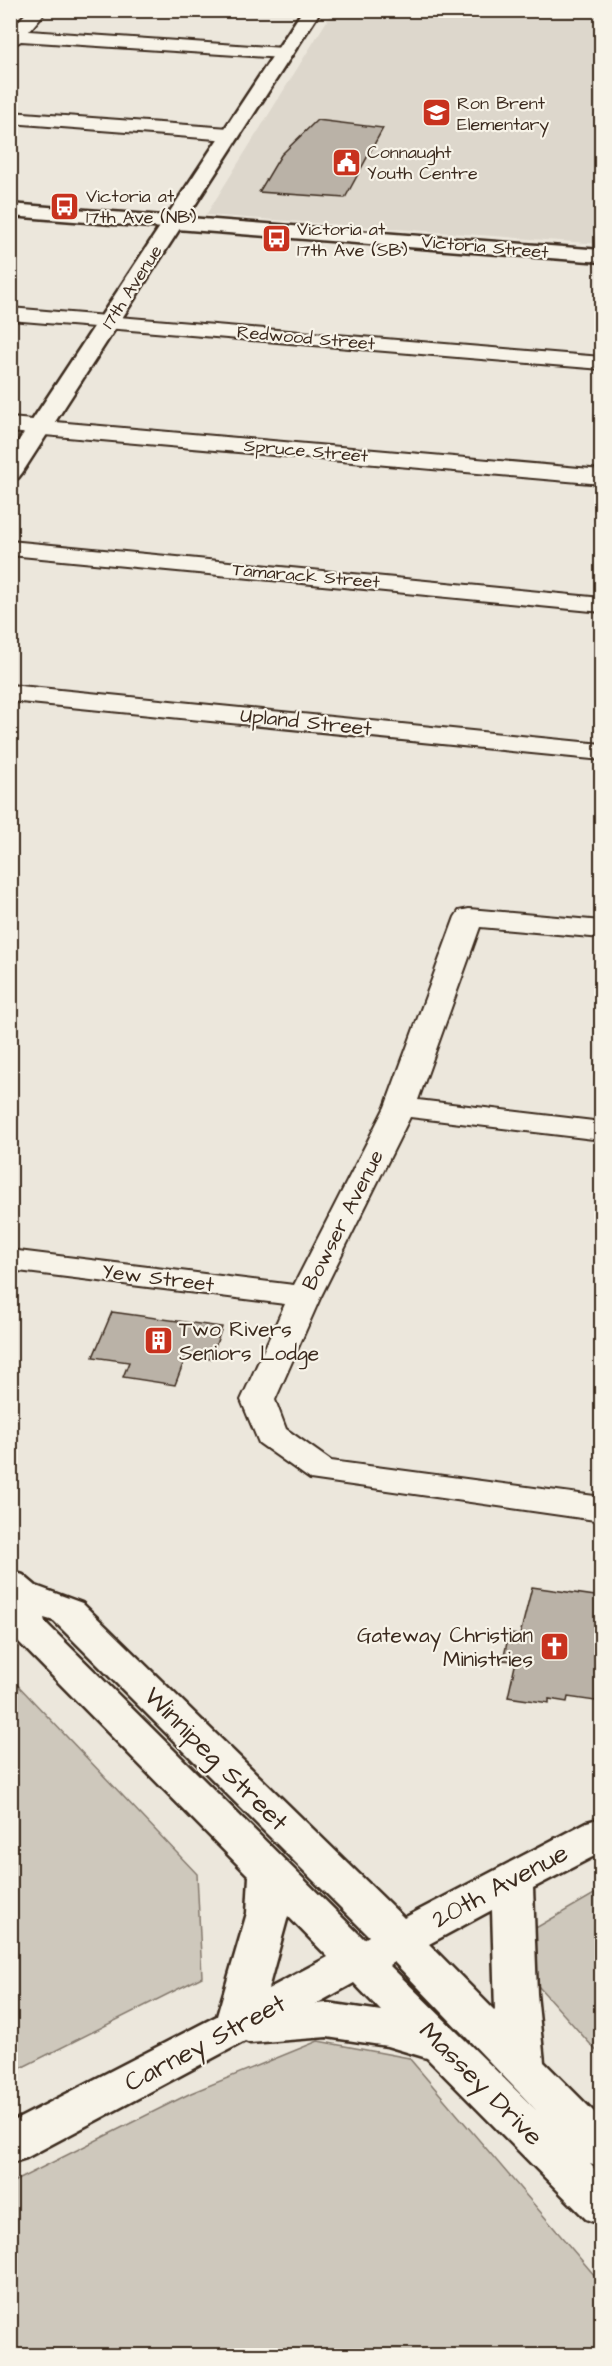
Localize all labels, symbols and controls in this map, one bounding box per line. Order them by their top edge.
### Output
place label: Ron Brent Elementary [457,91,549,138]
school or university icon: Ron Brent Elementary [420,97,452,129]
place label: Connaught Youth Centre [367,140,478,186]
public building icon: Connaught Youth Centre [330,146,362,178]
place label: Victoria at 17th Ave (NB) [86,184,196,230]
bus stop icon: Victoria at 17th Ave (NB) [49,190,81,222]
place label: Victoria at 17th Ave (SB) [297,217,408,263]
bus stop icon: Victoria at 17th Ave (SB) [260,223,292,255]
street label: Victoria Street [420,229,550,265]
street label: 17th Avenue [96,240,169,334]
street label: Redwood Street [236,320,377,357]
street label: Spruce Street [243,433,370,469]
street label: Tamarack Street [231,557,381,595]
street label: Upland Street [239,701,374,744]
street label: Bowser Avenue [295,1145,391,1295]
street label: Yew Street [100,1257,216,1299]
place label: Two Rivers Seniors Lodge [179,1315,319,1370]
building icon: Two Rivers Seniors Lodge [142,1325,174,1357]
place label: Gateway Christian Ministries [357,1621,533,1674]
church icon: Gateway Christian Ministries [538,1631,570,1663]
street label: Winnipeg Street [134,1679,297,1841]
street label: 20th Avenue [426,1835,574,1937]
street label: Carney Street [118,1985,293,2102]
street label: Massey Drive [409,2014,551,2156]

